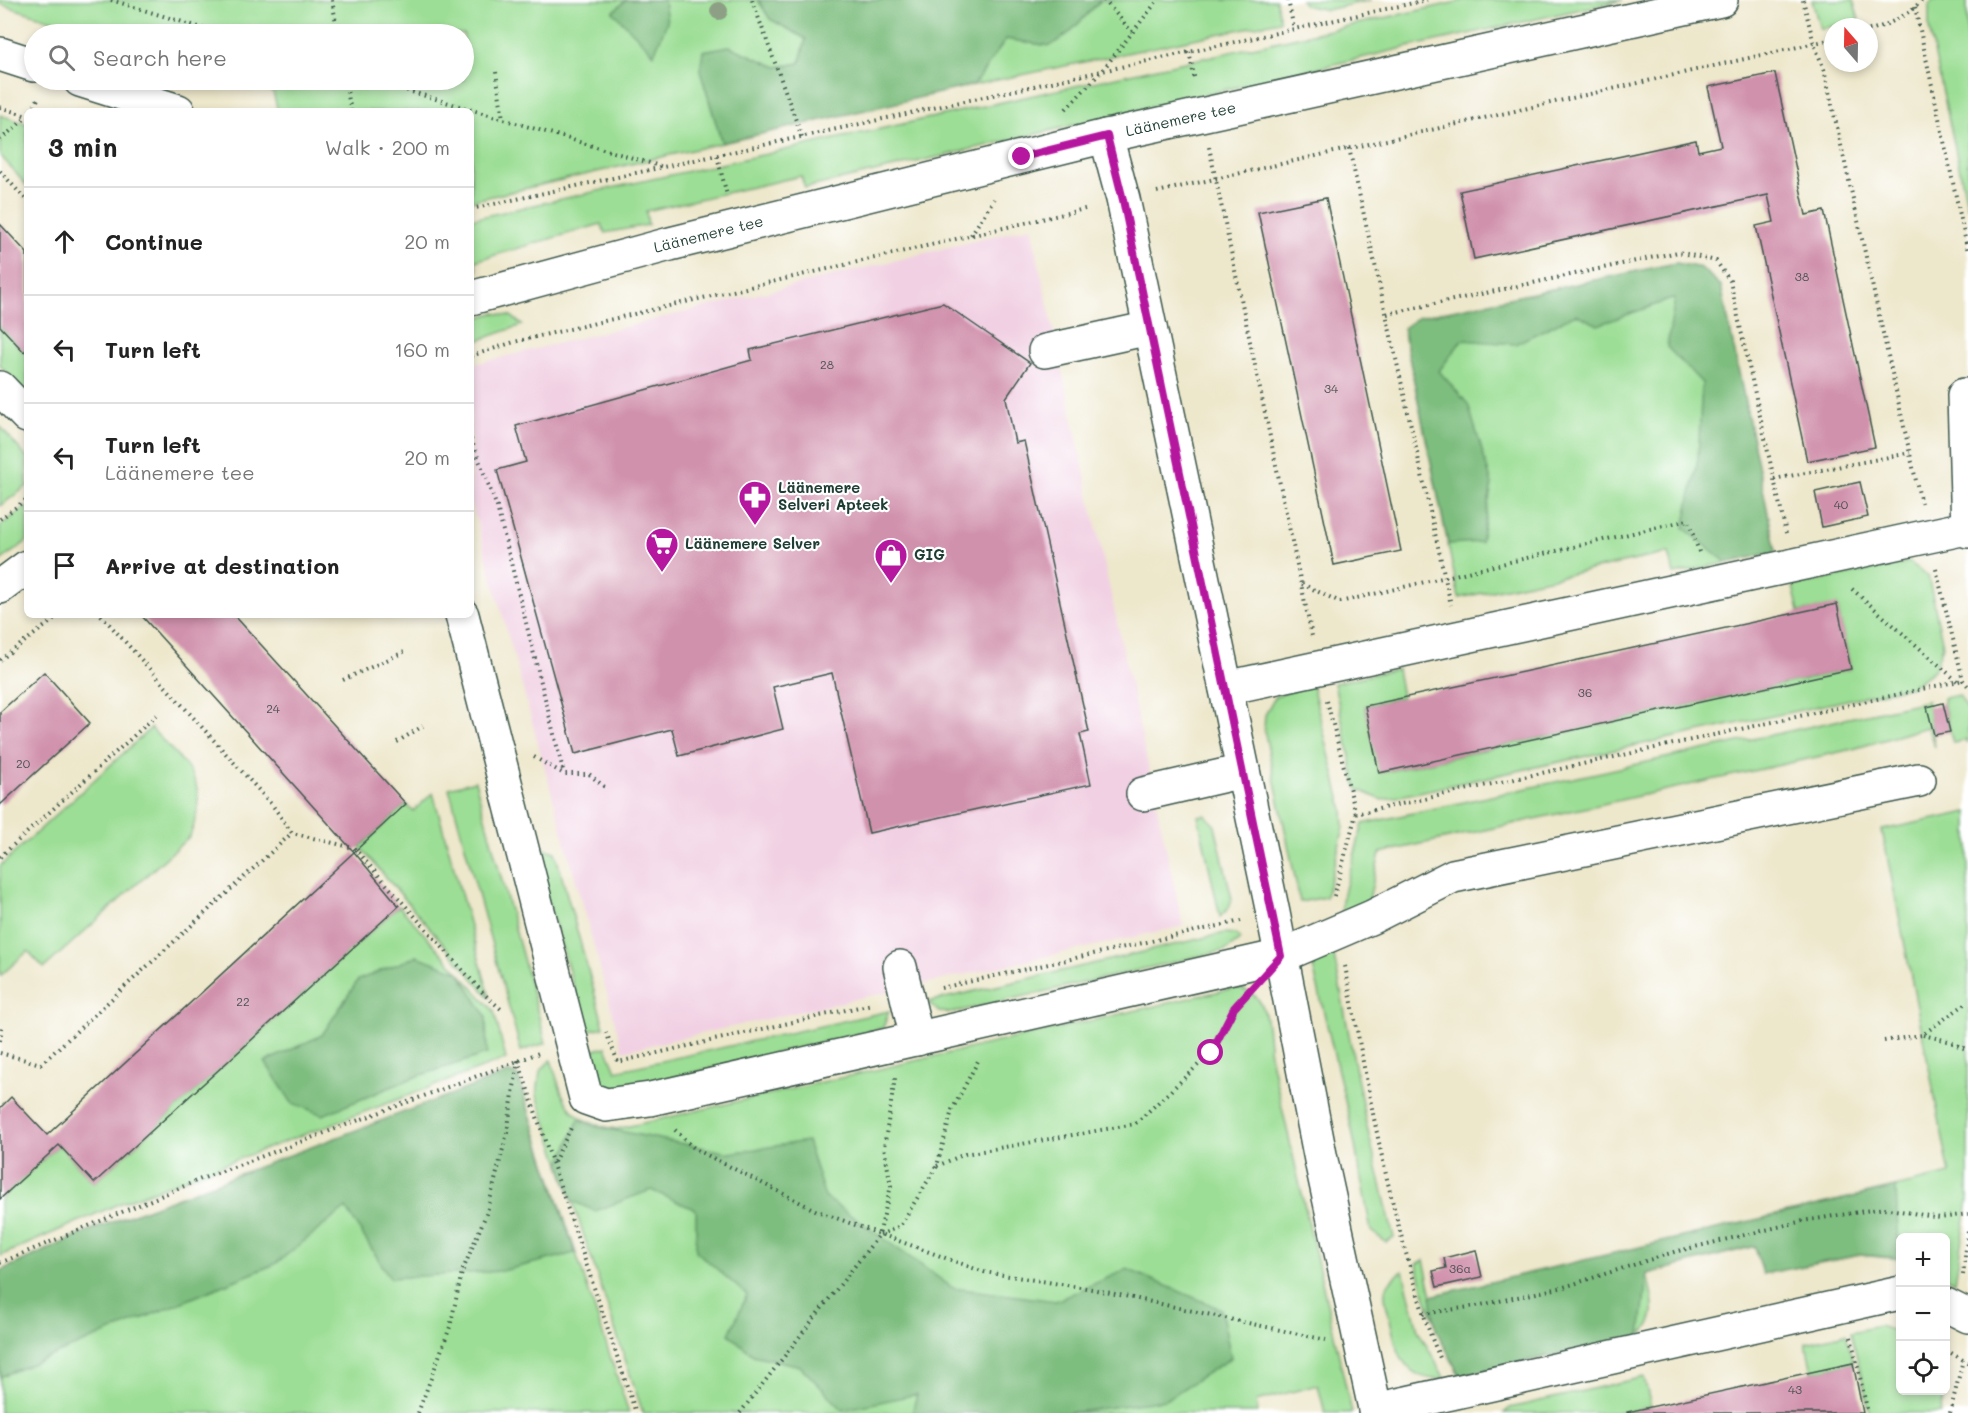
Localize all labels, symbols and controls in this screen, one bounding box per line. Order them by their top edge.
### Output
north arrow [1824,18,1878,72]
search box [24,24,474,90]
icon: search [45,41,78,74]
text: Search here [93,43,227,72]
street label: Läänemere tee [1124,97,1238,140]
text: 3 min [48,130,117,164]
text: Walk · 200 m [325,134,450,160]
route end [1008,143,1034,169]
street label: Läänemere tee [651,210,765,257]
icon: ahead [48,225,81,258]
text: Continue [105,227,203,256]
text: 20 m [404,228,450,254]
house number: 38 [1795,268,1809,284]
icon: left [48,333,81,366]
text: Turn left [105,335,201,364]
text: 160 m [394,336,450,362]
house number: 28 [820,356,834,372]
house number: 34 [1324,380,1338,396]
text: Turn left [105,430,201,459]
icon: left [48,441,81,474]
text: 20 m [404,444,450,470]
text: Läänemere tee [105,459,255,485]
place label: Läänemere Selveri Apteek [778,477,888,514]
pharmacy icon: Läänemere Selveri Apteek [737,479,773,526]
house number: 40 [1834,496,1849,512]
supermarket icon: Läänemere Selver [644,526,680,573]
place label: Läänemere Selver [685,533,820,553]
shop icon: GIG [873,537,909,584]
place label: GIG [914,544,945,564]
icon: arrive [48,549,81,582]
text: Arrive at destination [105,551,340,580]
house number: 36 [1578,684,1592,700]
house number: 24 [266,700,280,716]
house number: 20 [16,755,31,771]
house number: 22 [236,993,250,1009]
route start [1197,1039,1223,1065]
map controls [1896,1233,1950,1395]
button: + [1896,1233,1950,1287]
house number: 36a [1449,1260,1471,1276]
button: − [1896,1287,1950,1341]
button: locate [1896,1341,1950,1395]
house number: 43 [1788,1381,1802,1397]

